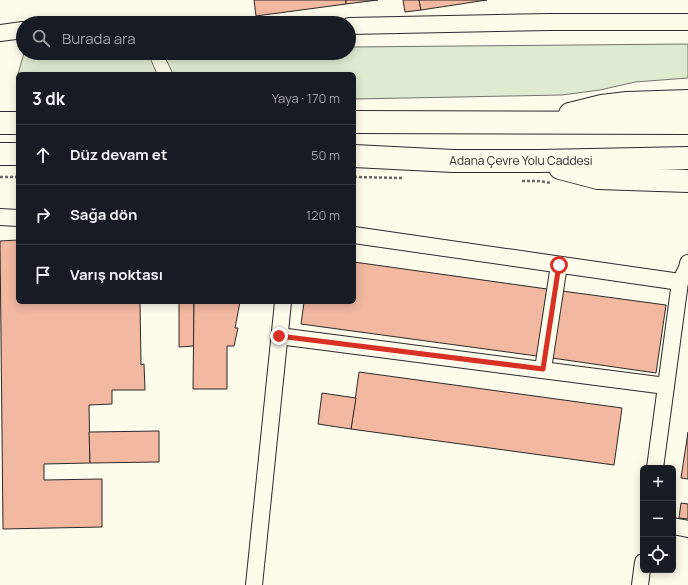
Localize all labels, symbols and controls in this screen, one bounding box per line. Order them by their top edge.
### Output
search box [16,16,356,60]
icon: search [30,27,52,49]
text: Burada ara [62,28,136,49]
text: 3 dk [32,87,65,110]
text: Yaya · 170 m [272,89,340,107]
icon: ahead [32,144,54,166]
text: Düz devam et [70,144,167,165]
text: 50 m [311,146,340,164]
street label: Adana Çevre Yolu Caddesi [449,152,593,169]
icon: right [32,204,54,226]
text: Sağa dön [70,204,137,225]
text: 120 m [306,206,340,224]
route start [550,256,568,274]
icon: arrive [32,264,54,286]
text: Varış noktası [70,264,163,285]
route end [270,327,288,345]
map controls [640,465,676,573]
button: + [640,465,676,501]
button: − [640,501,676,537]
button: locate [640,537,676,573]

